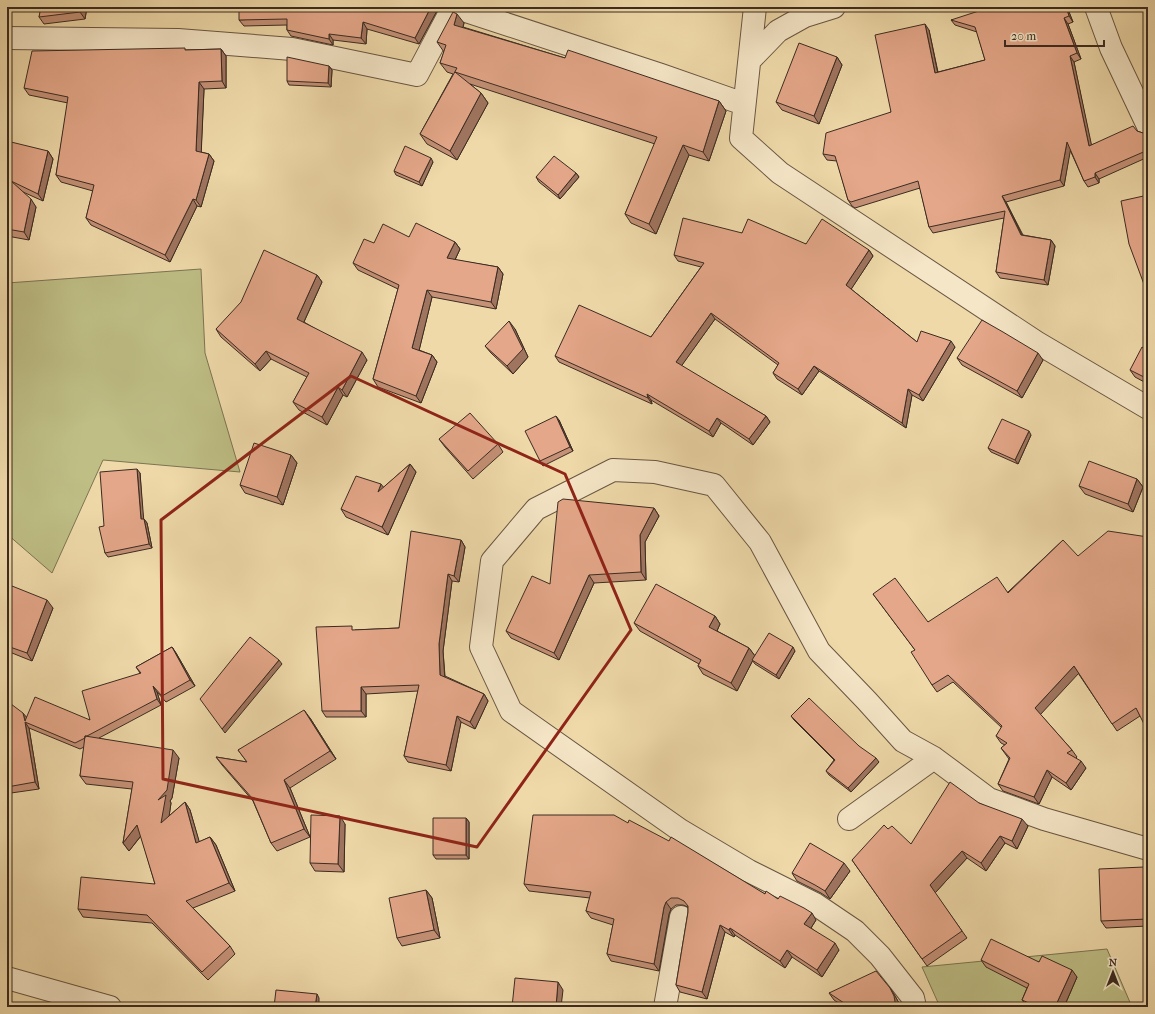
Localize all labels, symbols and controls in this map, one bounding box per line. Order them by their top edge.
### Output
scale bar [1005,22,1104,48]
text: 20 m [1011,29,1036,43]
north arrow [1093,952,1133,992]
text: N [1109,956,1118,969]

